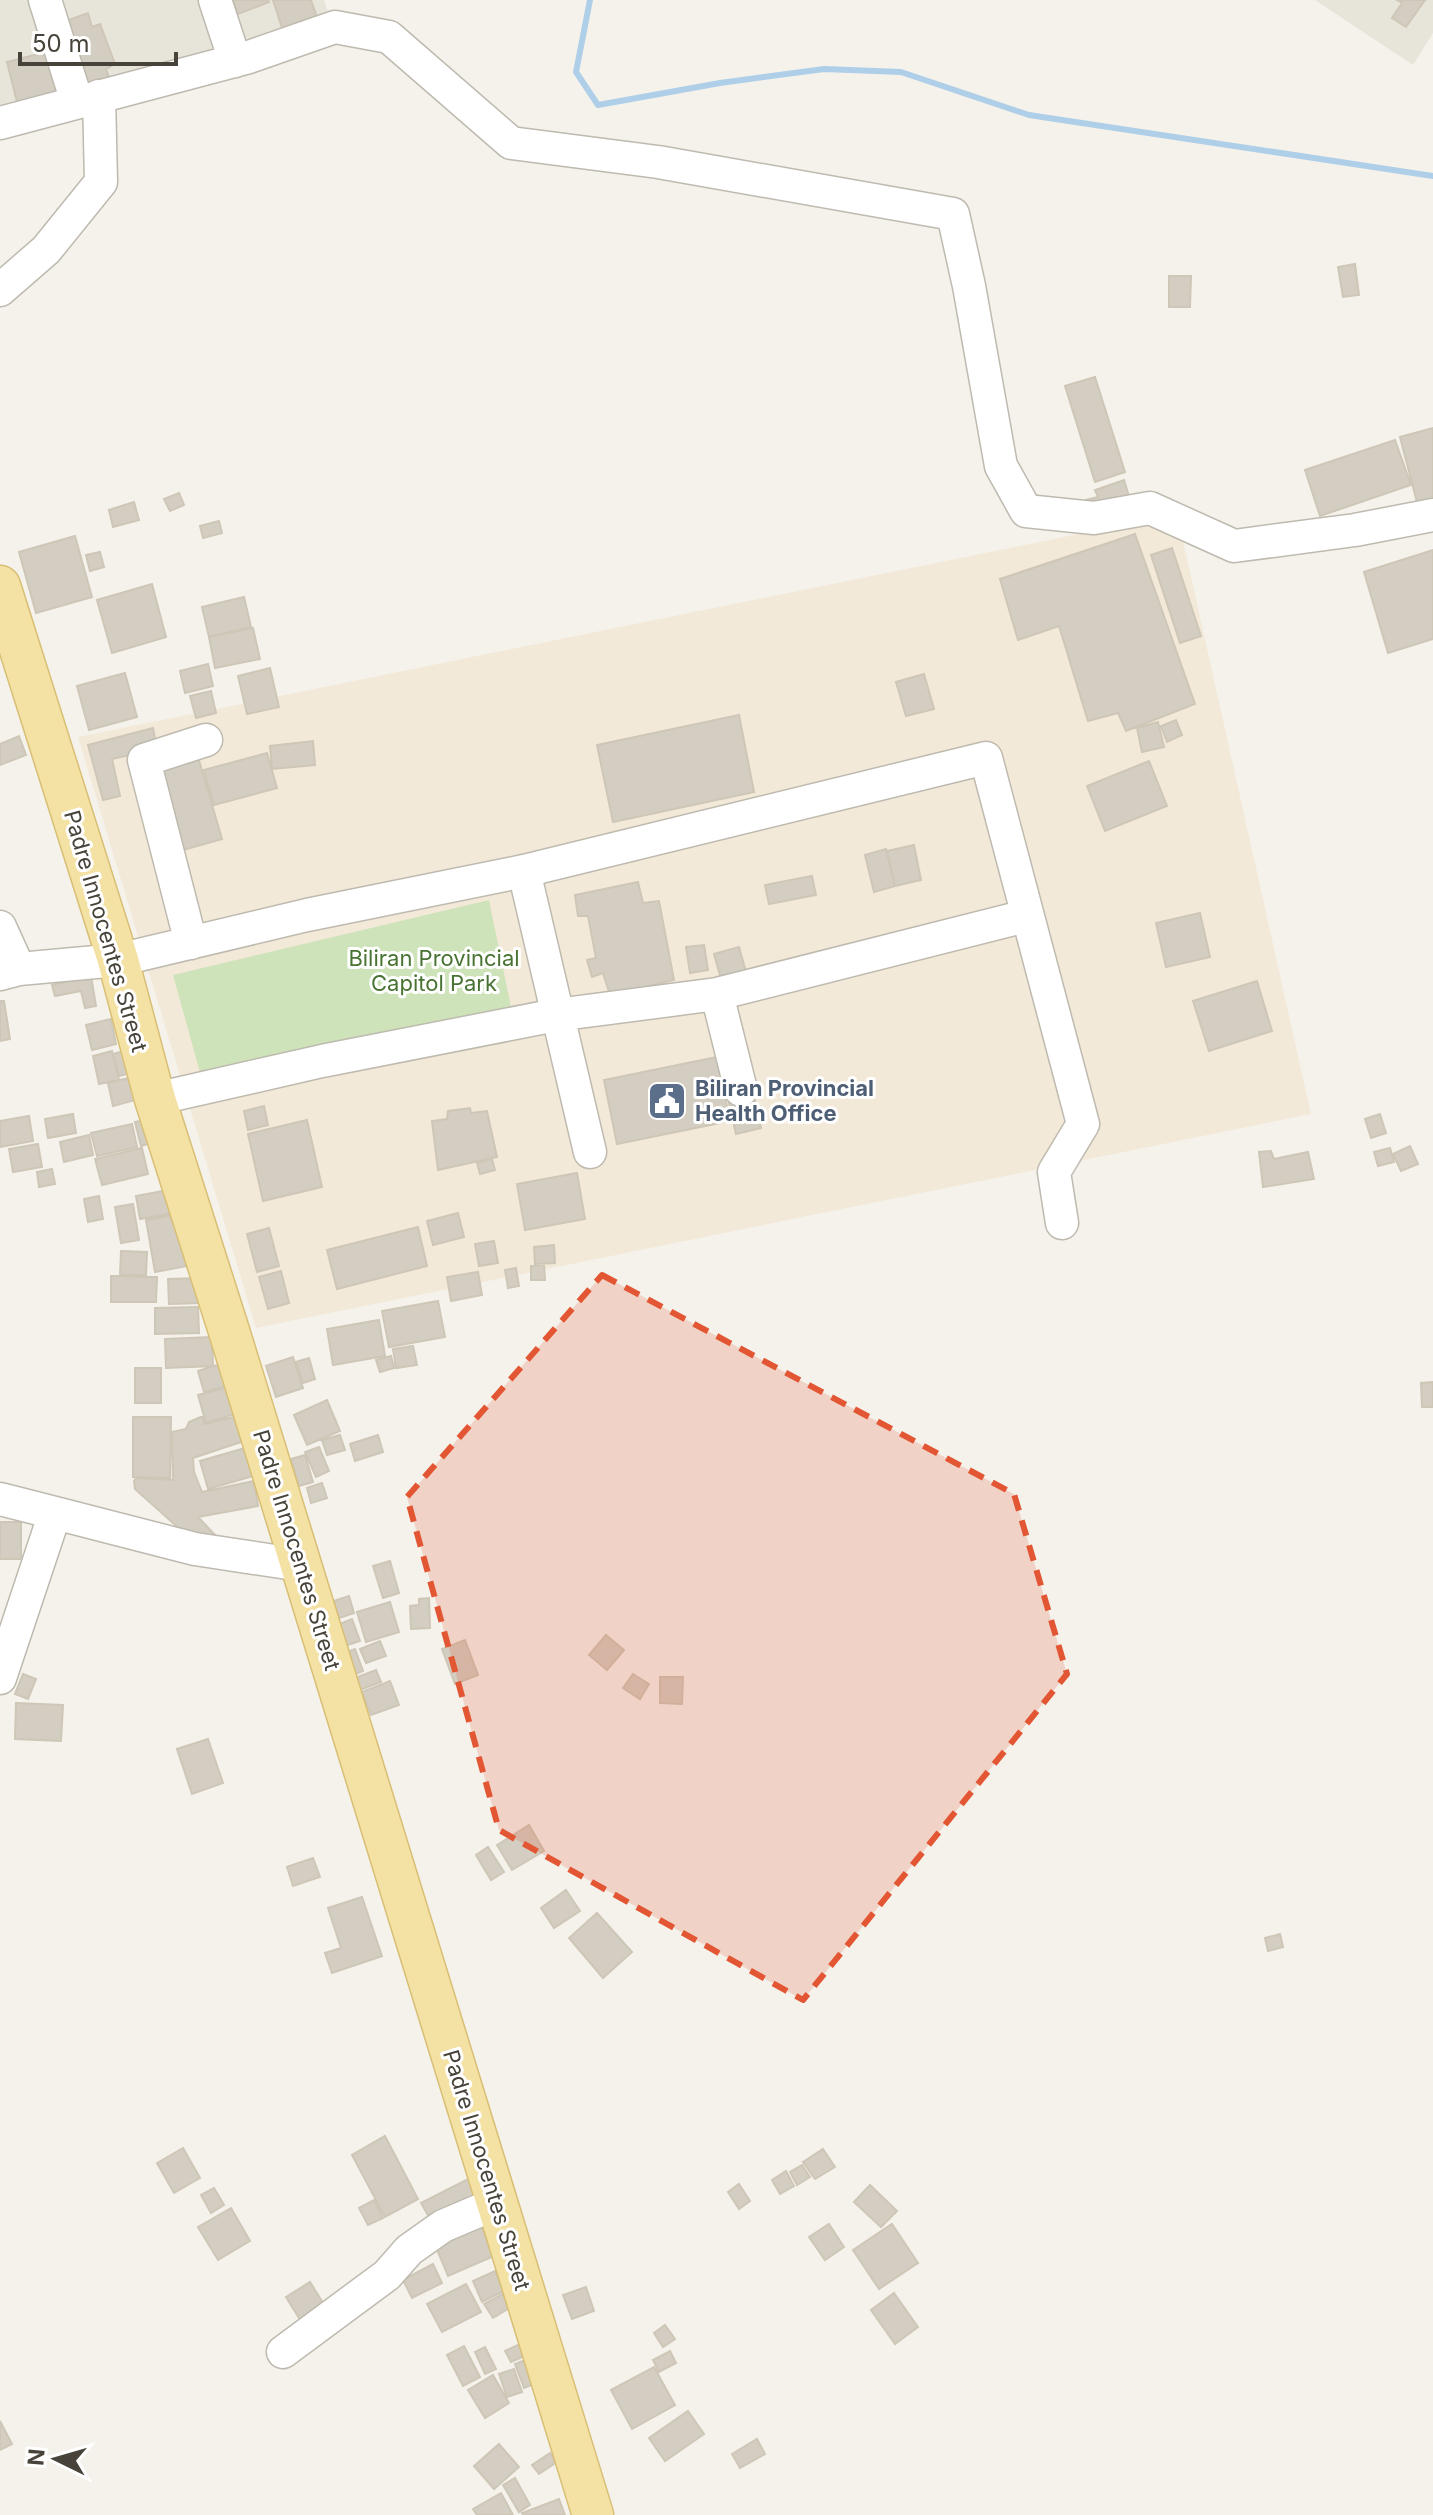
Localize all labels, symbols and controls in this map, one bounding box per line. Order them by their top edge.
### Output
scale bar [20,16,176,66]
text: 50 m [32,29,90,58]
street label: Padre Innocentes Street [59,807,153,1055]
park label: Biliran Provincial Capitol Park [348,945,520,996]
place label: Biliran Provincial Health Office [695,1075,874,1126]
public building icon: Biliran Provincial Health Office [646,1080,688,1122]
street label: Padre Innocentes Street [248,1427,346,1673]
street label: Padre Innocentes Street [438,2047,536,2293]
north arrow [16,2419,96,2499]
text: N [22,2448,50,2467]

